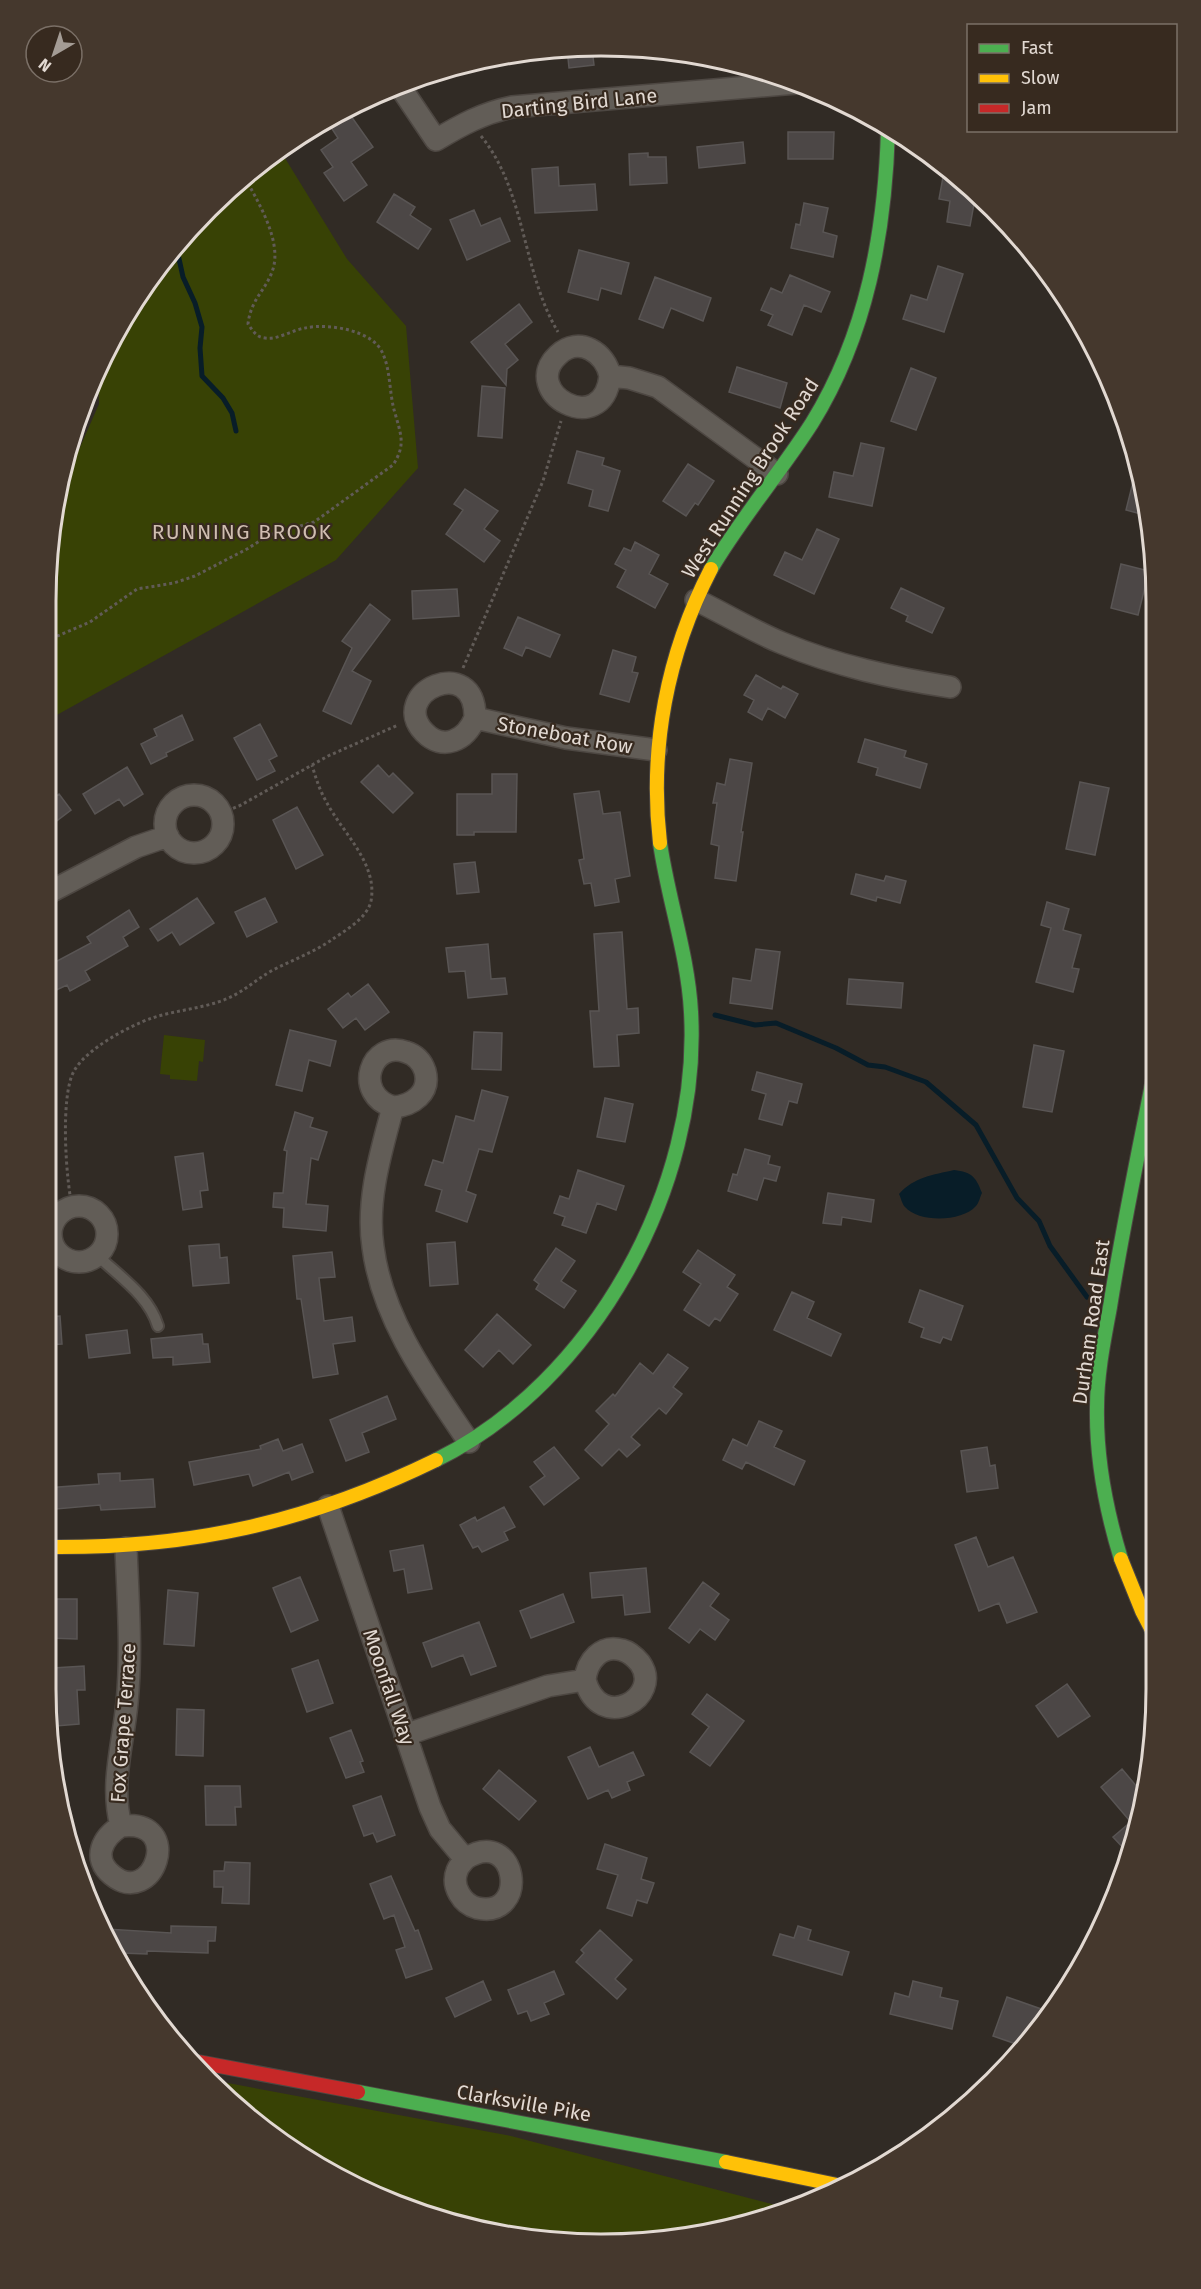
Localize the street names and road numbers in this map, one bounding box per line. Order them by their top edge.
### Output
street label: Darting Bird Lane [500,83,658,123]
street label: West Running Brook Road [676,373,824,583]
street label: Stoneboat Row [496,711,634,759]
street label: Durham Road East [1068,1237,1115,1406]
street label: Moonfall Way [358,1626,420,1748]
street label: Fox Grape Terrace [105,1642,141,1804]
street label: Clarksville Pike [455,2079,593,2127]

